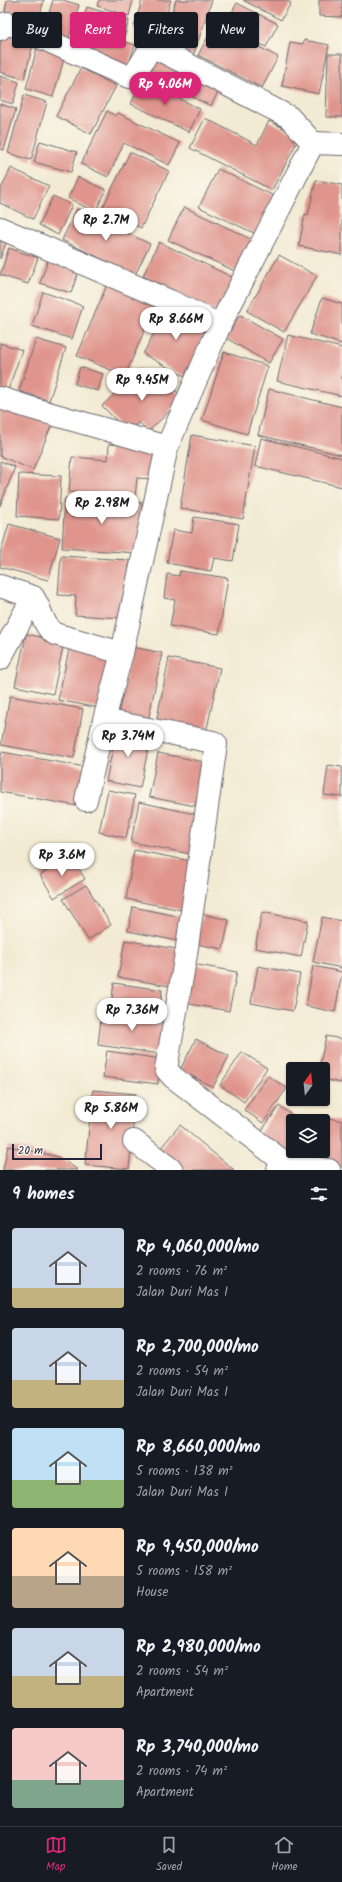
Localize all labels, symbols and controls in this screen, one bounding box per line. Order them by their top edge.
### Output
chip: Buy [12,12,62,48]
chip: Rent [70,12,126,48]
chip: Filters [134,12,198,48]
chip: New [206,12,259,48]
pin: Rp 4.06M [124,72,206,106]
text: Rp 4.06M [138,74,192,95]
pin: Rp 2.7M [69,208,143,242]
text: Rp 2.7M [83,210,129,231]
pin: Rp 8.66M [135,307,217,341]
text: Rp 8.66M [149,309,203,330]
pin: Rp 9.45M [101,368,183,402]
text: Rp 9.45M [116,370,168,391]
pin: Rp 2.98M [61,491,143,525]
text: Rp 2.98M [75,493,129,514]
pin: Rp 3.74M [87,724,169,758]
text: Rp 3.74M [101,726,155,747]
pin: Rp 3.6M [25,843,99,877]
text: Rp 3.6M [39,845,85,866]
pin: Rp 7.36M [91,998,173,1032]
text: Rp 7.36M [105,1000,159,1021]
north arrow [286,1062,330,1106]
map controls [286,1062,330,1158]
pin: Rp 5.86M [70,1096,152,1130]
text: Rp 5.86M [84,1098,138,1119]
button: layers [286,1114,330,1158]
scale bar [12,1142,102,1161]
text: 20 m [18,1142,43,1160]
text: 9 homes [12,1181,75,1208]
icon: filters [308,1183,330,1205]
text: Rp 4,060,000/mo [136,1234,259,1261]
icon: home [44,1244,92,1292]
text: 2 rooms · 76 m² [136,1261,227,1282]
text: Jalan Duri Mas I [136,1282,228,1303]
text: Rp 2,700,000/mo [136,1334,259,1361]
icon: home [44,1344,92,1392]
text: 2 rooms · 54 m² [136,1361,228,1382]
text: Jalan Duri Mas I [136,1382,228,1403]
text: Rp 8,660,000/mo [136,1434,261,1461]
icon: home [44,1444,92,1492]
text: 5 rooms · 138 m² [136,1461,233,1482]
text: Jalan Duri Mas I [136,1482,228,1503]
text: Rp 9,450,000/mo [136,1534,259,1561]
icon: home [44,1544,92,1592]
text: 5 rooms · 158 m² [136,1561,232,1582]
text: House [136,1582,168,1603]
text: Rp 2,980,000/mo [136,1634,261,1661]
icon: home [44,1644,92,1692]
text: 2 rooms · 54 m² [136,1661,228,1682]
text: Apartment [136,1682,194,1703]
text: Rp 3,740,000/mo [136,1734,259,1761]
icon: home [44,1744,92,1792]
text: 2 rooms · 74 m² [136,1761,227,1782]
text: Apartment [136,1782,194,1803]
tab: Map [45,1834,67,1876]
tab: Saved [156,1834,182,1876]
tab: Home [271,1834,297,1876]

